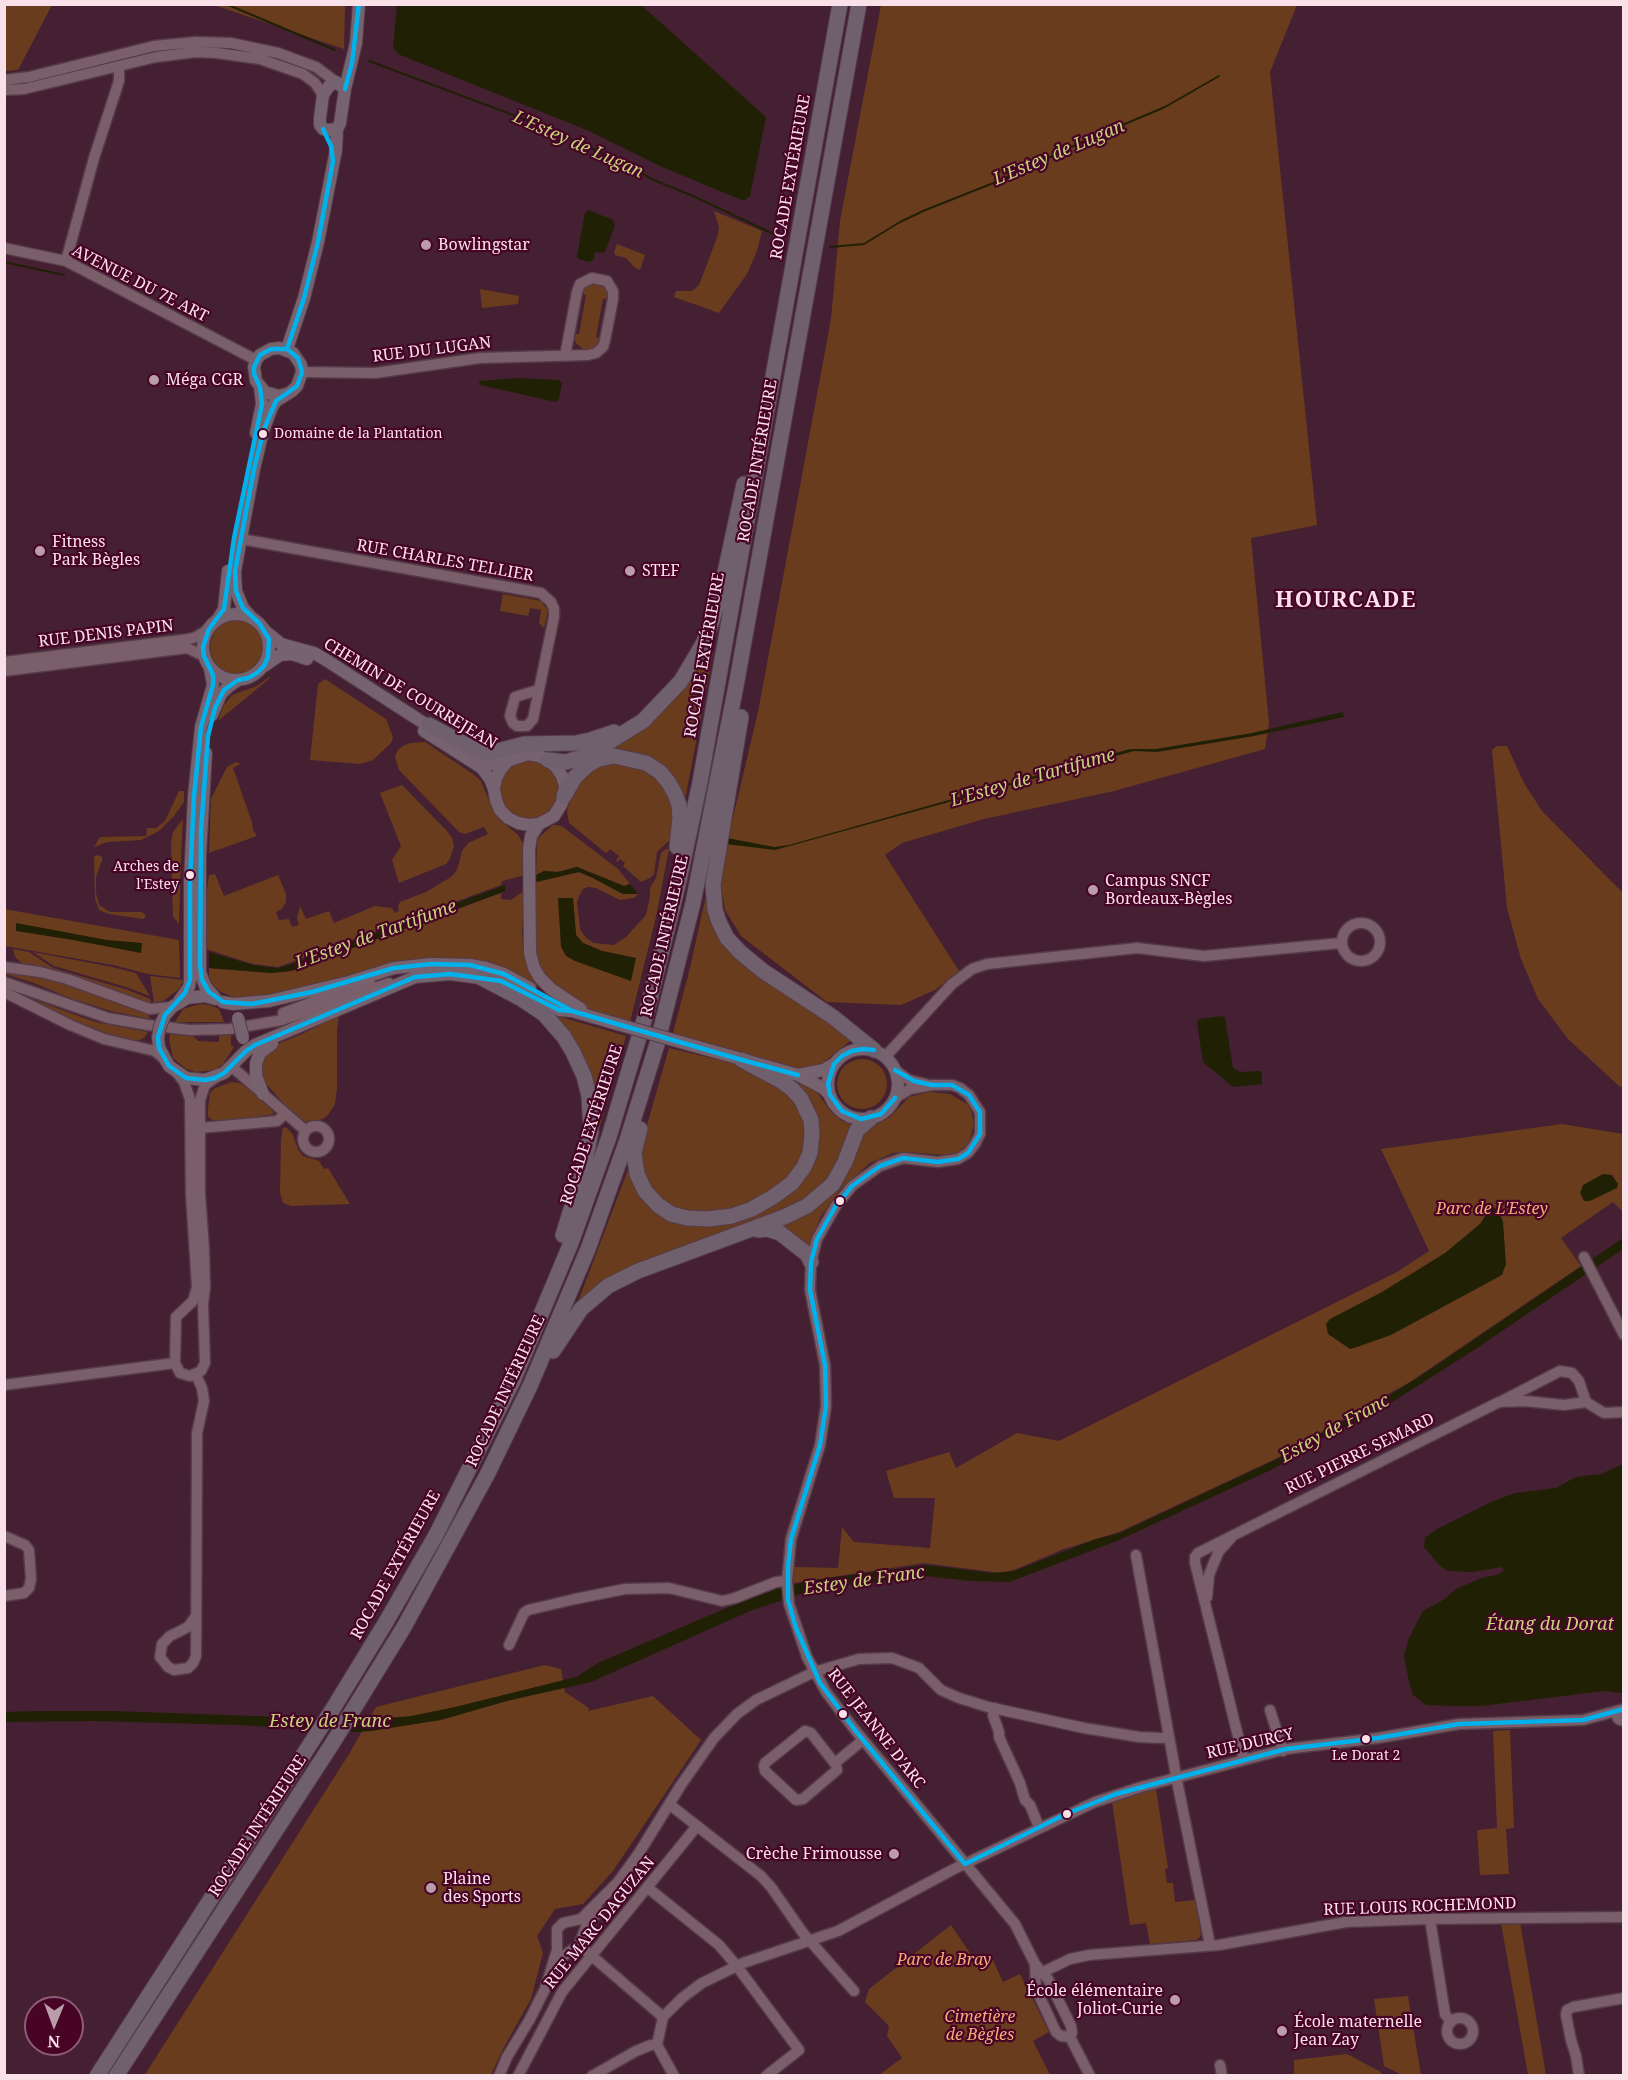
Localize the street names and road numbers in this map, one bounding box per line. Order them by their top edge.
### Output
street label: ROCADE EXTÉRIEURE [767,93,815,261]
street label: AVENUE DU 7E ART [69,241,211,327]
street label: RUE DU LUGAN [371,333,493,367]
street label: ROCADE INTÉRIEURE [734,378,782,544]
street label: RUE CHARLES TELLIER [355,536,535,586]
street label: ROCADE EXTÉRIEURE [681,571,729,739]
street label: RUE DENIS PAPIN [37,616,175,652]
street label: CHEMIN DE COURREJEAN [320,635,500,753]
street label: ROCADE INTÉRIEURE [637,853,693,1019]
street label: ROCADE EXTÉRIEURE [557,1042,627,1208]
street label: ROCADE INTÉRIEURE [462,1312,550,1470]
street label: RUE PIERRE SEMARD [1282,1410,1438,1498]
street label: ROCADE EXTÉRIEURE [347,1487,445,1643]
street label: RUE JEANNE D'ARC [823,1665,929,1793]
street label: RUE DURCY [1204,1725,1296,1763]
street label: ROCADE INTÉRIEURE [205,1752,311,1900]
street label: RUE MARC DAGUZAN [541,1853,659,1993]
street label: RUE LOUIS ROCHEMOND [1323,1894,1517,1920]

